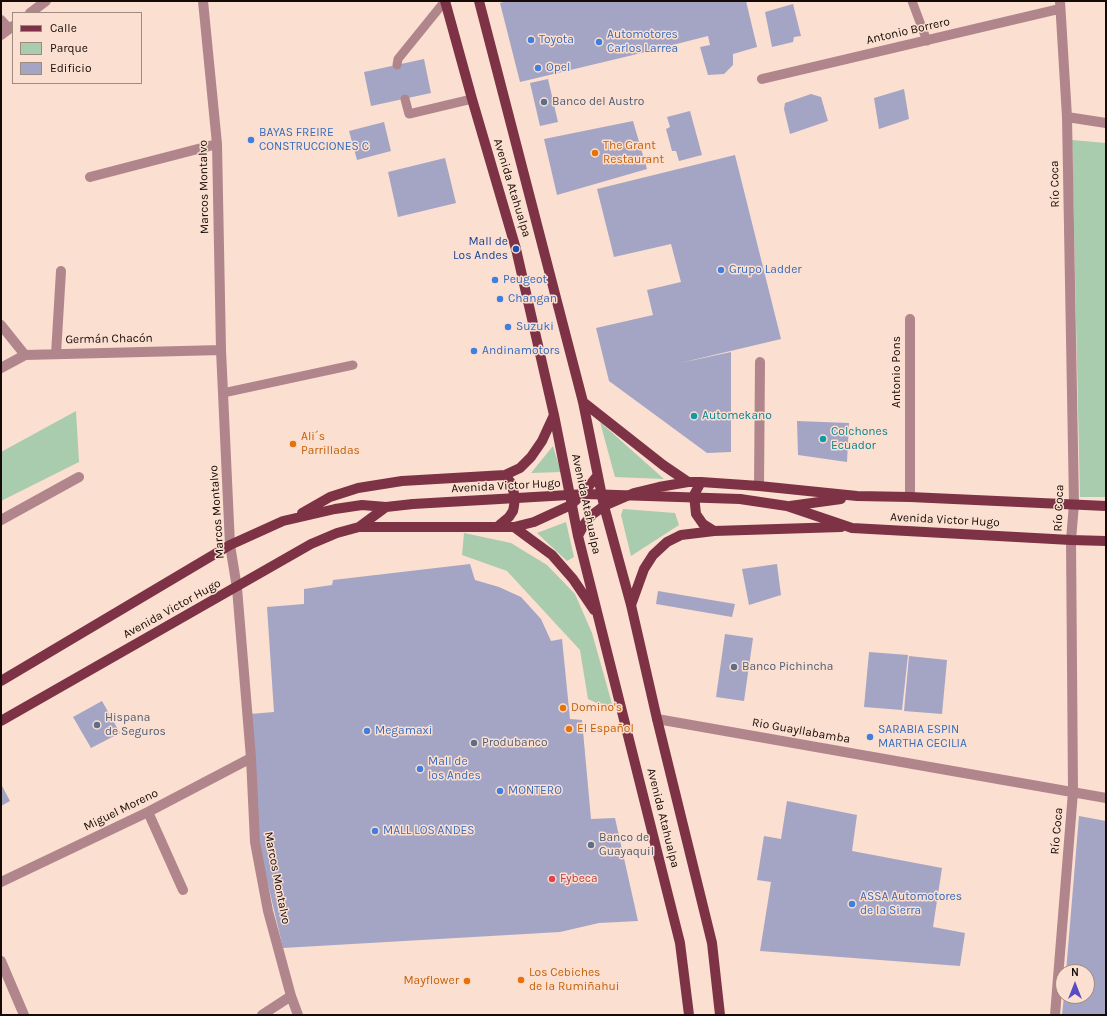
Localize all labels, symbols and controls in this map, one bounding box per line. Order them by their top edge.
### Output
legend [12,12,142,84]
street label: Antonio Borrero [865,14,951,48]
text: Calle [50,21,77,35]
place label: Automotores Carlos Larrea [607,28,678,56]
place label: Toyota [539,33,574,47]
marker: Toyota [526,35,536,45]
marker: Automotores Carlos Larrea [594,37,604,47]
text: Parque [50,41,88,55]
text: Edificio [50,61,91,75]
place label: Opel [546,61,570,75]
marker: Opel [533,63,543,73]
place label: Banco del Austro [552,95,644,109]
marker: Banco del Austro [539,97,549,107]
place label: BAYAS FREIRE CONSTRUCCIONES C [259,126,369,154]
marker: BAYAS FREIRE CONSTRUCCIONES C [246,135,256,145]
street label: Avenida Atahualpa [490,137,534,239]
place label: The Grant Restaurant [603,139,664,167]
street label: Marcos Montalvo [196,140,212,234]
marker: The Grant Restaurant [590,148,600,158]
street label: Río Coca [1047,160,1063,208]
place label: Mall de Los Andes [453,235,508,263]
marker: Mall de Los Andes [511,244,521,254]
place label: Grupo Ladder [729,263,802,277]
marker: Grupo Ladder [716,265,726,275]
place label: Peugeot [503,273,547,287]
marker: Peugeot [490,275,500,285]
place label: Changan [508,292,557,306]
marker: Changan [495,294,505,304]
place label: Suzuki [516,320,554,334]
marker: Suzuki [503,322,513,332]
street label: Germán Chacón [65,331,153,347]
street label: Antonio Pons [890,336,904,408]
place label: Andinamotors [482,344,560,358]
marker: Andinamotors [469,346,479,356]
place label: Automekano [702,409,772,423]
marker: Automekano [689,411,699,421]
place label: Colchones Ecuador [831,425,888,453]
place label: Ali´s Parrilladas [301,430,360,458]
marker: Colchones Ecuador [818,434,828,444]
marker: Ali´s Parrilladas [288,439,298,449]
street label: Avenida Atahualpa [568,452,604,556]
street label: Marcos Montalvo [207,465,227,559]
street label: Avenida Victor Hugo [451,476,561,496]
street label: Río Coca [1051,484,1067,532]
street label: Avenida Victor Hugo [890,510,1000,530]
street label: Avenida Victor Hugo [121,576,223,642]
place label: Banco Pichincha [742,660,833,674]
marker: Banco Pichincha [729,662,739,672]
place label: Domino's [571,701,622,715]
marker: Domino's [558,703,568,713]
place label: Hispana de Seguros [105,711,166,739]
street label: Rio Guayllabamba [751,715,851,747]
marker: Hispana de Seguros [92,720,102,730]
place label: El Español [577,722,634,736]
place label: SARABIA ESPIN MARTHA CECILIA [878,723,967,751]
place label: Megamaxi [375,724,432,738]
marker: El Español [564,724,574,734]
marker: Megamaxi [362,726,372,736]
marker: SARABIA ESPIN MARTHA CECILIA [865,732,875,742]
place label: Produbanco [482,736,548,750]
marker: Produbanco [469,738,479,748]
place label: Mall de los Andes [428,755,481,783]
marker: Mall de los Andes [415,764,425,774]
street label: Avenida Atahualpa [644,767,682,869]
place label: MONTERO [508,784,562,798]
street label: Miguel Moreno [81,786,161,834]
marker: MONTERO [495,786,505,796]
street label: Río Coca [1048,807,1066,855]
place label: MALL LOS ANDES [383,824,475,838]
marker: MALL LOS ANDES [370,826,380,836]
street label: Marcos Montalvo [261,830,293,926]
place label: Banco de Guayaquil [599,831,654,859]
marker: Banco de Guayaquil [586,840,596,850]
place label: Fybeca [560,872,598,886]
marker: Fybeca [547,874,557,884]
place label: ASSA Automotores de la Sierra [860,890,962,918]
marker: ASSA Automotores de la Sierra [847,899,857,909]
north arrow [1055,964,1095,1004]
place label: Los Cebiches de la Rumiñahui [529,966,619,994]
text: N [1071,966,1079,979]
place label: Mayflower [403,974,459,988]
marker: Los Cebiches de la Rumiñahui [516,975,526,985]
marker: Mayflower [462,976,472,986]

